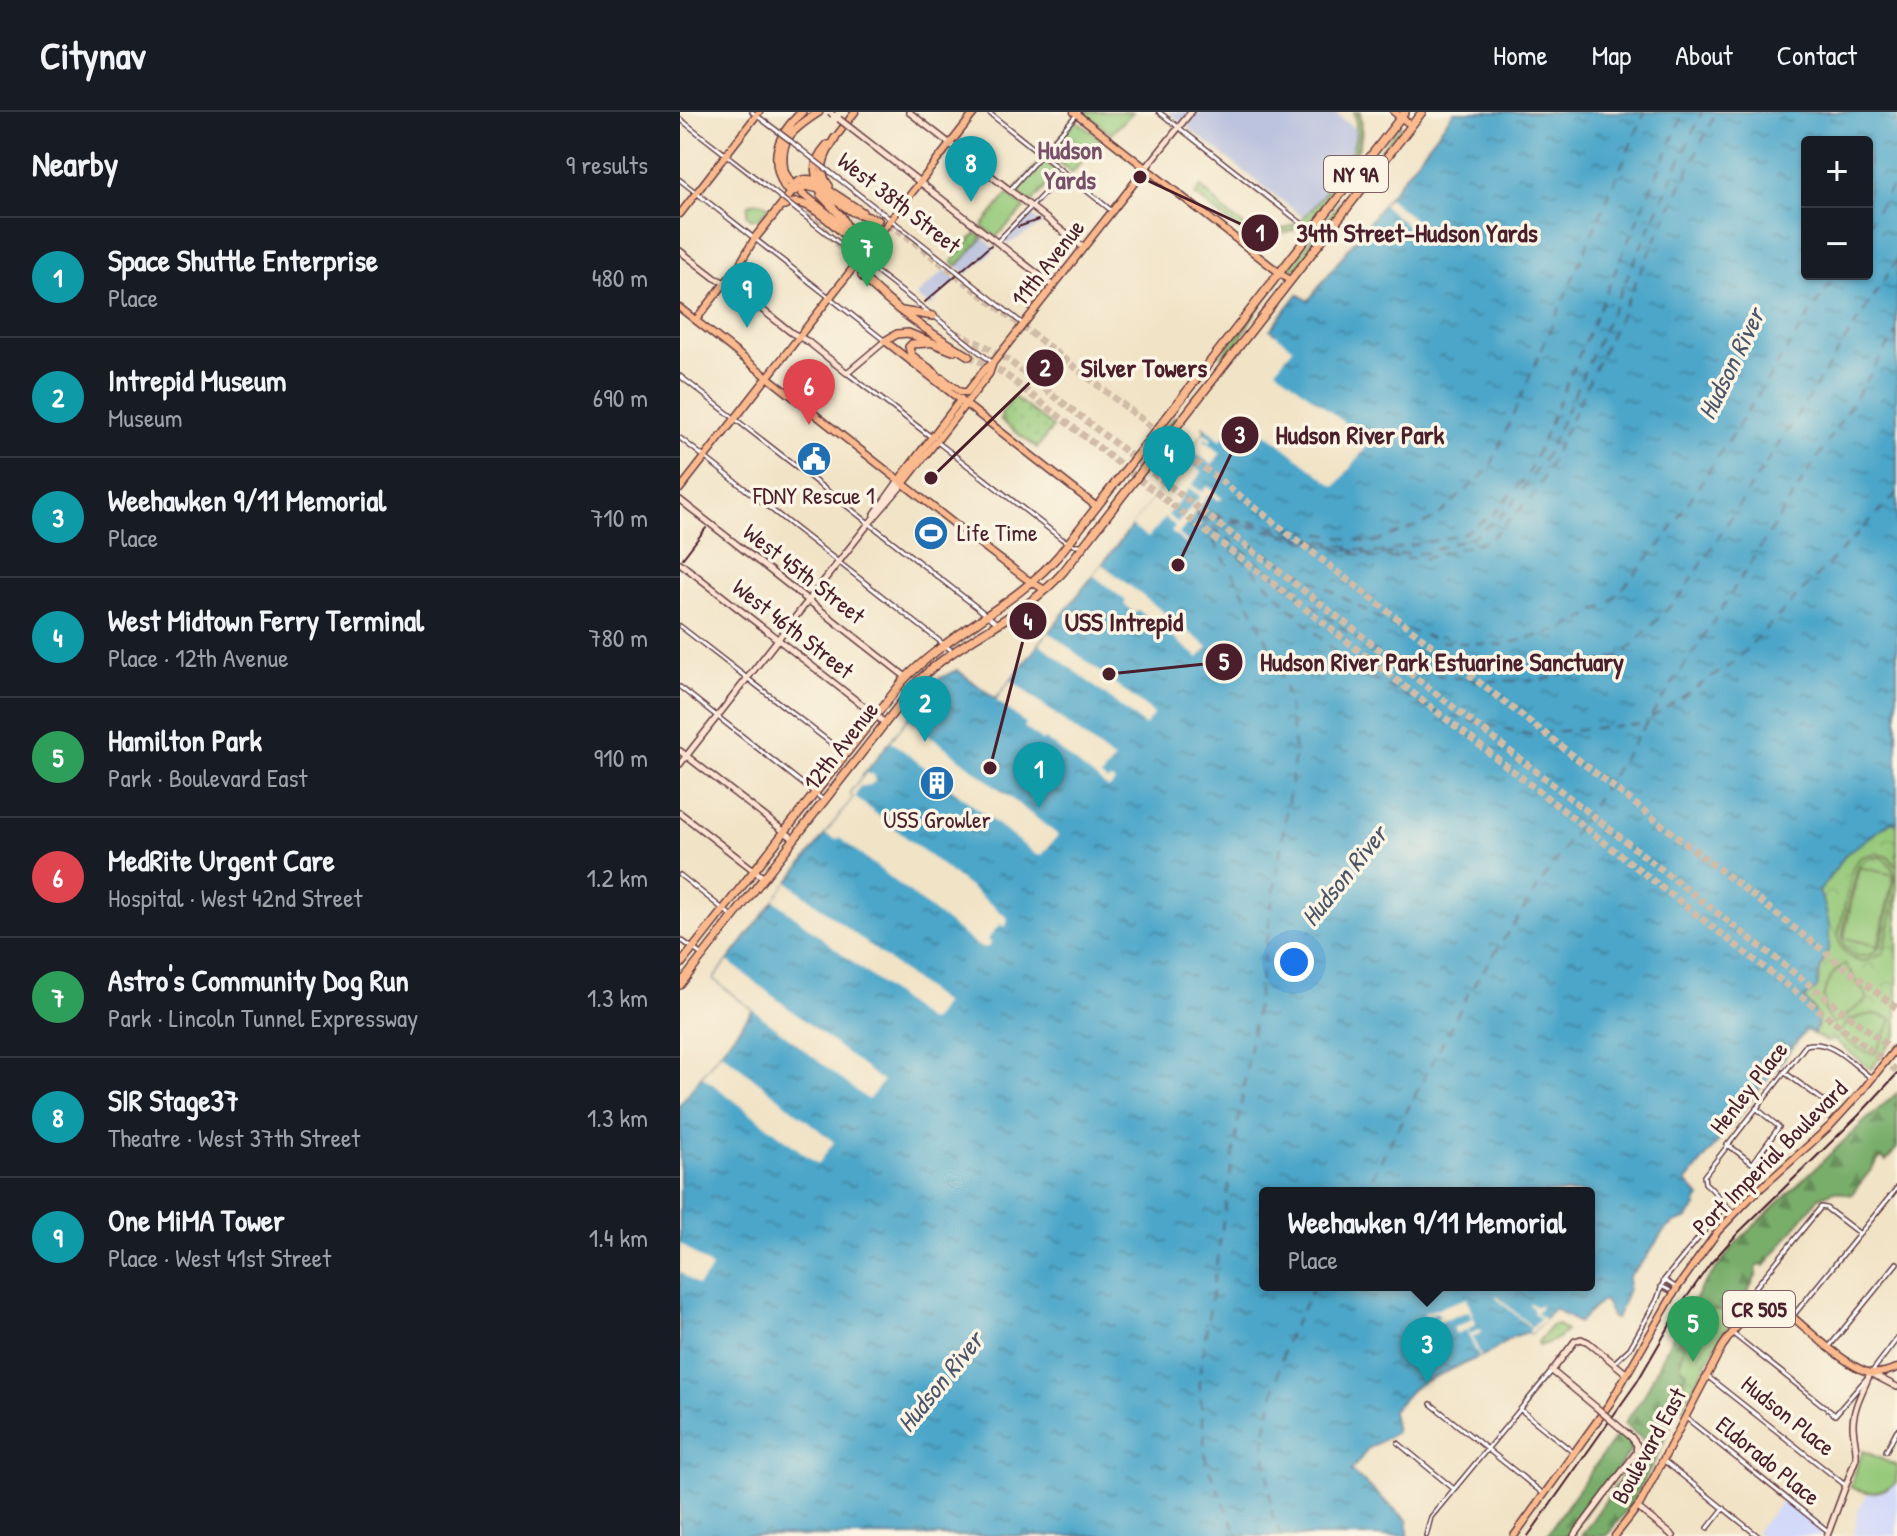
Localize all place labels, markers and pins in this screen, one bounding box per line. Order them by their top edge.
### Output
pin: 8 [945,136,997,202]
callout: 34th Street–Hudson Yards [1240,208,1553,258]
pin: 7 [841,221,893,287]
pin: 9 [721,262,773,328]
callout: Silver Towers [1025,343,1223,393]
pin: 6 [783,359,835,425]
callout: Hudson River Park [1220,410,1460,460]
pin: 4 [1143,426,1195,492]
public building icon: FDNY Rescue 1 [795,440,833,478]
place label: FDNY Rescue 1 [752,479,875,511]
sports icon: Life Time [912,514,950,552]
place label: Life Time [957,516,1038,548]
callout: USS Intrepid [1008,596,1199,646]
callout: Hudson River Park Estuarine Sanctuary [1204,637,1640,687]
pin: 2 [899,676,951,742]
pin: 1 [1013,742,1065,808]
building icon: USS Growler [918,764,956,802]
place label: USS Growler [883,803,991,835]
pin: 5 [1667,1296,1719,1362]
pin: 3 [1401,1317,1453,1383]

